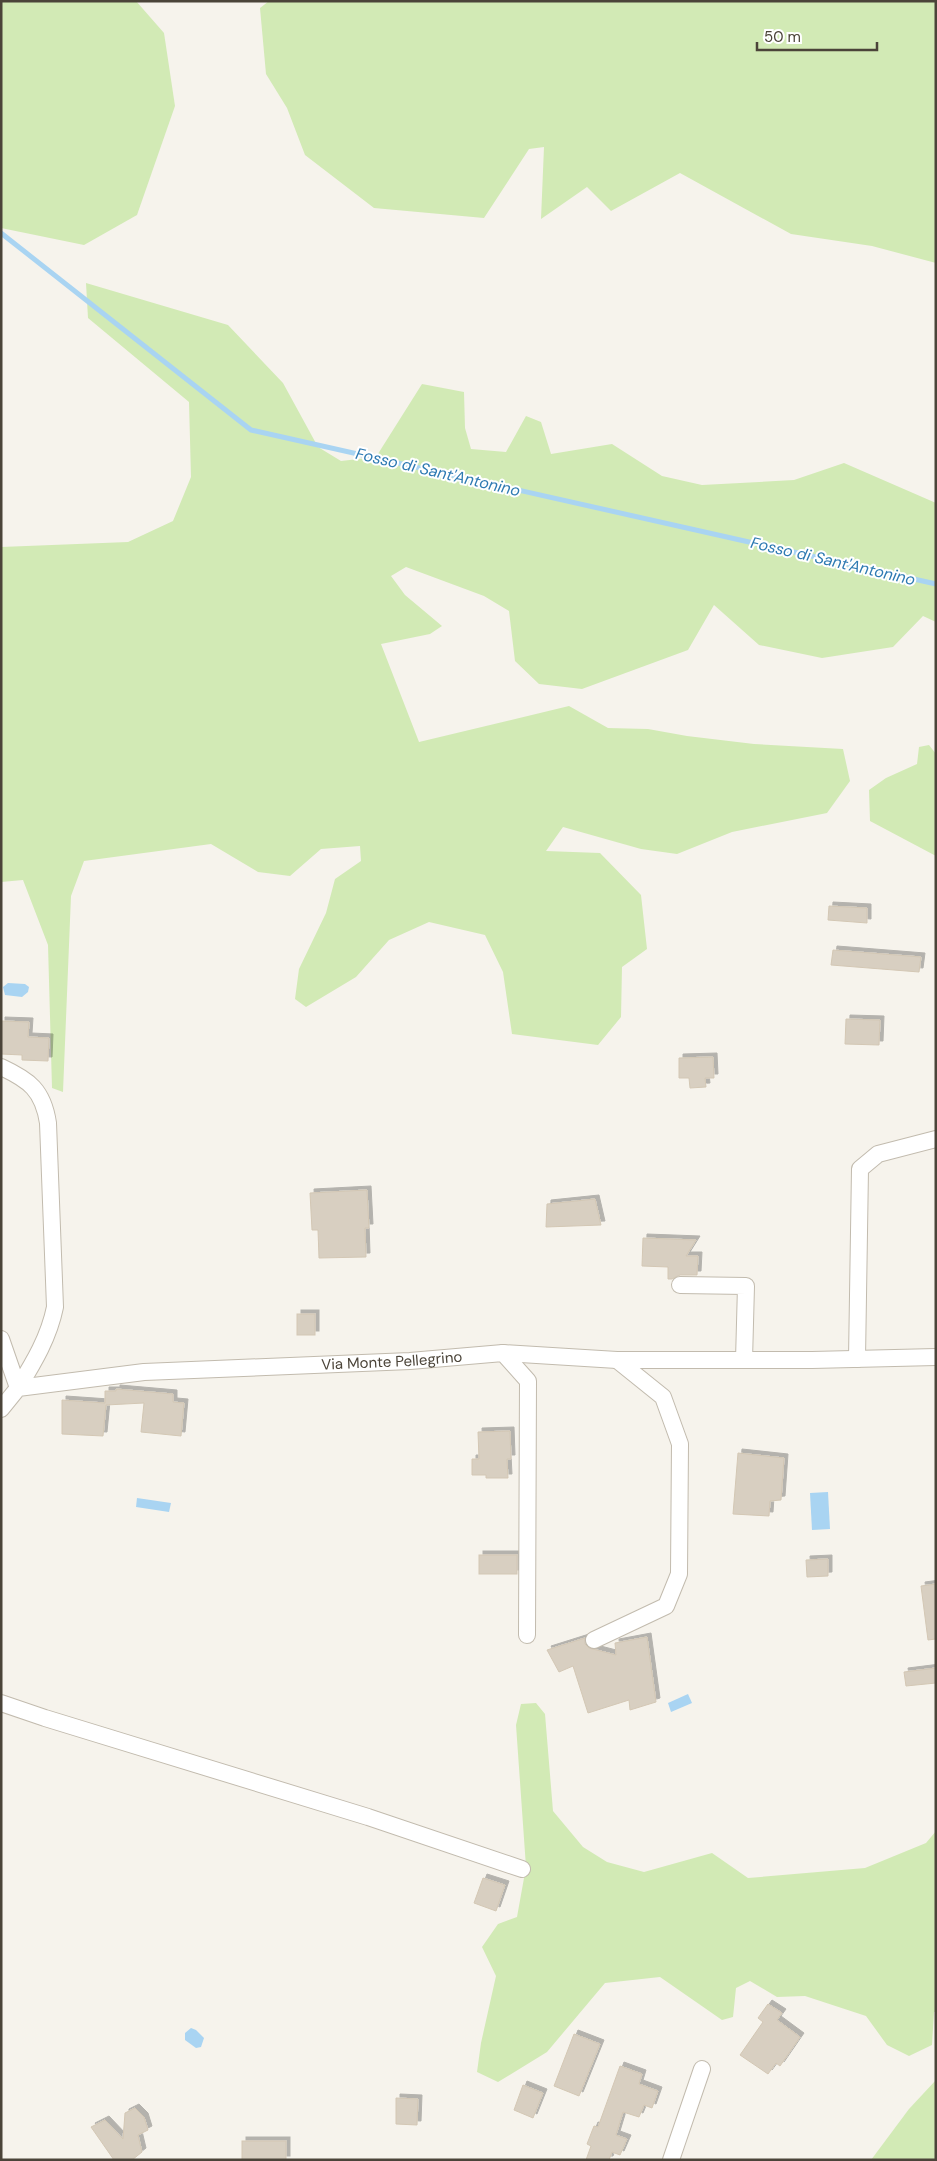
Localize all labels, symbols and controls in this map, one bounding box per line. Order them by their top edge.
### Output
scale bar [757,20,877,52]
text: 50 m [764,27,801,47]
water label: Fosso di Sant'Antonino [354,443,522,501]
water label: Fosso di Sant'Antonino [749,532,917,590]
street label: Via Monte Pellegrino [321,1347,463,1375]

